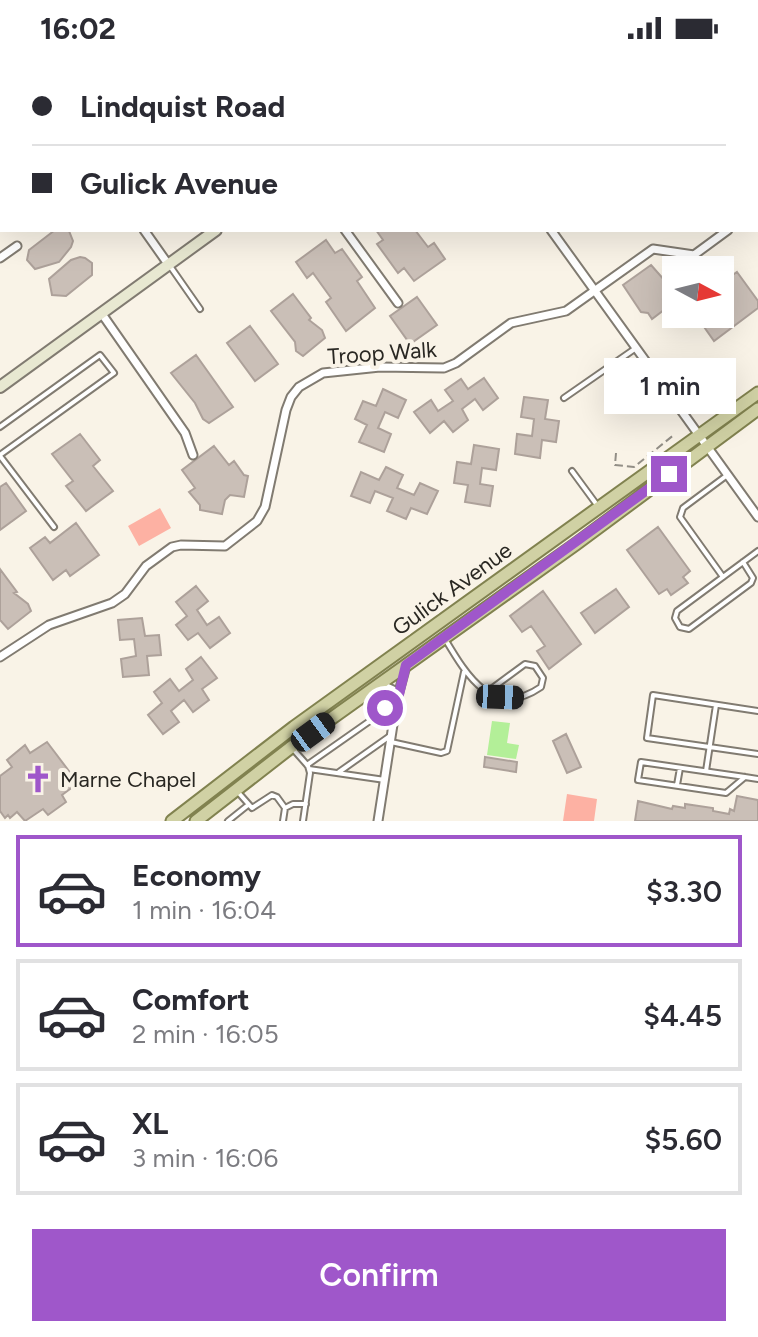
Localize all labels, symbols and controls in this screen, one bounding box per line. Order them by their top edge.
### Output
text: 16:02 [40,10,116,47]
text: Lindquist Road [80,88,285,125]
text: Gulick Avenue [80,165,278,202]
north arrow [662,256,734,328]
map controls [662,256,734,328]
street label: Troop Walk [326,336,438,370]
callout: 1 min [603,358,735,414]
text: 1 min [640,370,700,402]
route end [651,456,687,492]
street label: Gulick Avenue [387,537,517,641]
car [476,684,524,710]
route start [367,690,403,726]
car [287,708,339,756]
church icon: Marne Chapel [23,764,53,794]
place label: Marne Chapel [60,766,196,793]
icon: car [36,855,108,927]
text: Economy [132,857,261,894]
text: $3.30 [646,873,722,910]
text: 1 min · 16:04 [132,894,276,926]
icon: car [36,979,108,1051]
text: Comfort [132,981,250,1018]
text: $4.45 [643,997,722,1034]
text: 2 min · 16:05 [132,1018,279,1050]
icon: car [36,1103,108,1175]
text: XL [132,1105,168,1142]
text: $5.60 [644,1121,722,1158]
text: 3 min · 16:06 [132,1142,278,1174]
button: Confirm [32,1229,726,1321]

